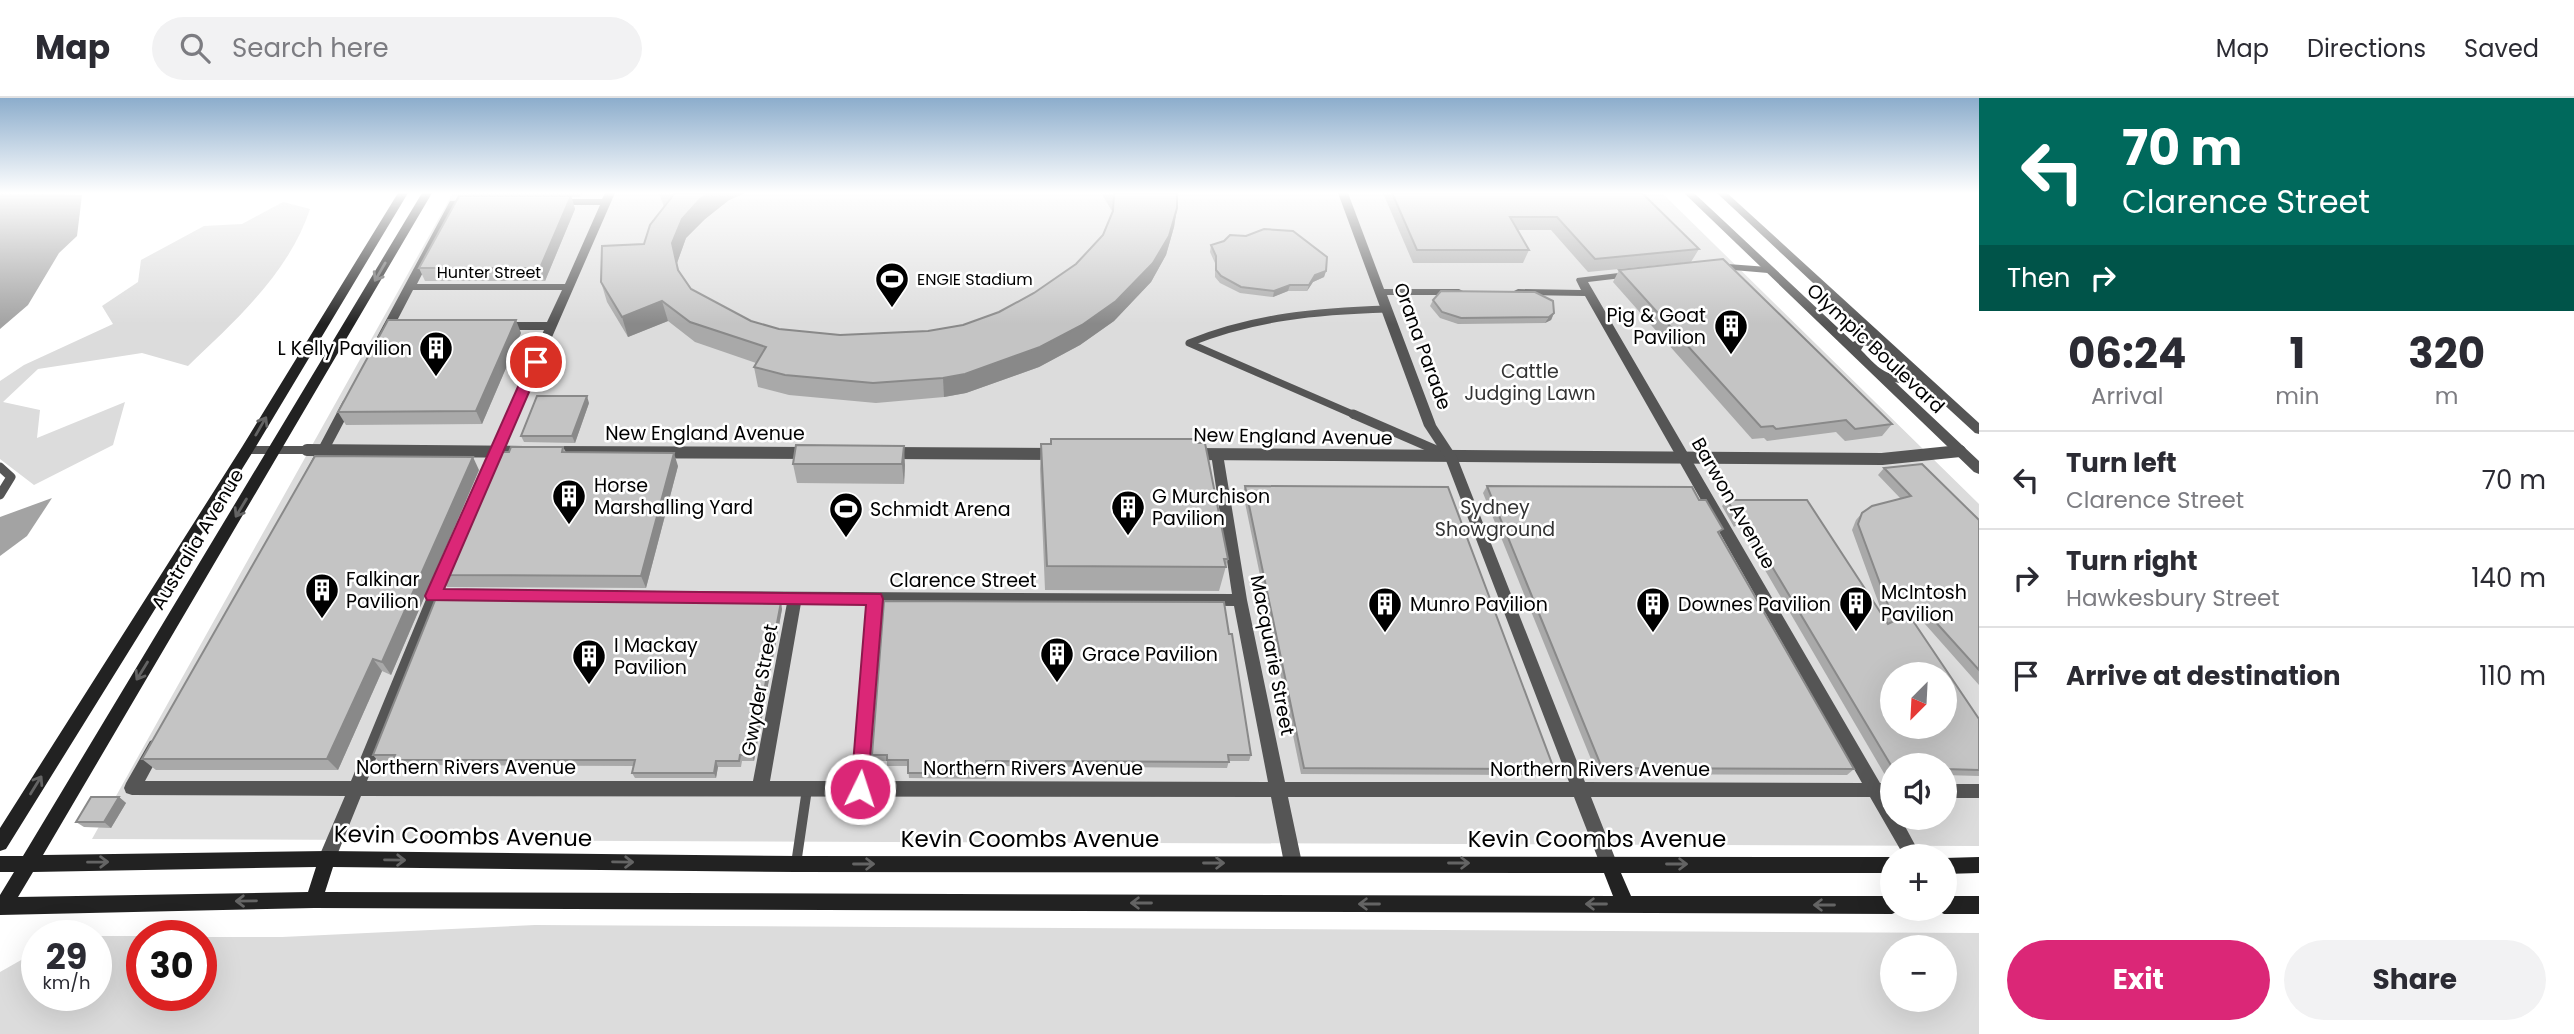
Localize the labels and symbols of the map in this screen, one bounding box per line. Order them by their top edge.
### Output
sports icon: ENGIE Stadium [873,260,911,309]
street label: Hunter Street [437,261,541,284]
one-way arrow [372,262,386,282]
place label: ENGIE Stadium [917,268,1033,291]
street label: Olympic Boulevard [1801,277,1951,420]
street label: Orana Parade [1387,279,1458,413]
place label: Pig & Goat Pavilion [1607,302,1706,351]
building icon: Pig & Goat Pavilion [1712,307,1750,356]
building icon: L Kelly Pavilion [417,329,455,378]
pin [506,332,566,392]
place label: L Kelly Pavilion [278,335,412,362]
park label: Cattle Judging Lawn [1464,358,1596,407]
one-way arrow [255,416,268,437]
street label: New England Avenue [605,420,805,447]
street label: New England Avenue [1193,421,1393,452]
street label: Barwon Avenue [1685,432,1782,574]
street label: Australia Avenue [145,464,250,615]
place label: Horse Marshalling Yard [594,472,753,521]
building icon: Horse Marshalling Yard [550,477,588,526]
place label: G Murchison Pavilion [1152,483,1270,532]
building icon: G Murchison Pavilion [1109,488,1147,537]
sports icon: Schmidt Arena [827,490,865,539]
park label: Sydney Showground [1435,494,1555,543]
place label: Schmidt Arena [870,496,1011,523]
one-way arrow [233,497,247,517]
place label: Falkinar Pavilion [346,566,420,615]
street label: Clarence Street [889,567,1037,594]
building icon: Falkinar Pavilion [303,571,341,620]
street label: Macquarie Street [1244,573,1301,738]
place label: McIntosh Pavilion [1881,579,1967,628]
building icon: McIntosh Pavilion [1837,584,1875,633]
building icon: Munro Pavilion [1366,585,1404,634]
building icon: Downes Pavilion [1634,585,1672,634]
place label: Munro Pavilion [1410,591,1548,618]
place label: Downes Pavilion [1678,591,1831,618]
street label: Gwyder Street [735,622,784,758]
place label: I Mackay Pavilion [614,632,698,681]
building icon: Grace Pavilion [1038,635,1076,684]
building icon: I Mackay Pavilion [570,637,608,686]
place label: Grace Pavilion [1082,641,1218,668]
one-way arrow [135,660,149,680]
north arrow [1880,662,1956,738]
position arrow [823,752,897,826]
street label: Northern Rivers Avenue [356,754,576,781]
street label: Northern Rivers Avenue [923,755,1143,782]
street label: Northern Rivers Avenue [1490,756,1710,783]
one-way arrow [29,776,44,795]
street label: Kevin Coombs Avenue [334,818,592,854]
street label: Kevin Coombs Avenue [901,823,1159,855]
street label: Kevin Coombs Avenue [1468,823,1726,855]
one-way arrow [384,853,407,867]
one-way arrow [86,855,109,869]
one-way arrow [611,855,634,869]
one-way arrow [1203,856,1226,870]
one-way arrow [1447,856,1470,870]
one-way arrow [853,857,876,871]
one-way arrow [1665,857,1688,870]
one-way arrow [235,895,258,908]
one-way arrow [1130,896,1153,910]
one-way arrow [1357,897,1380,910]
one-way arrow [1585,897,1608,911]
one-way arrow [1812,898,1835,912]
speed limit sign: 30 [126,920,217,1011]

